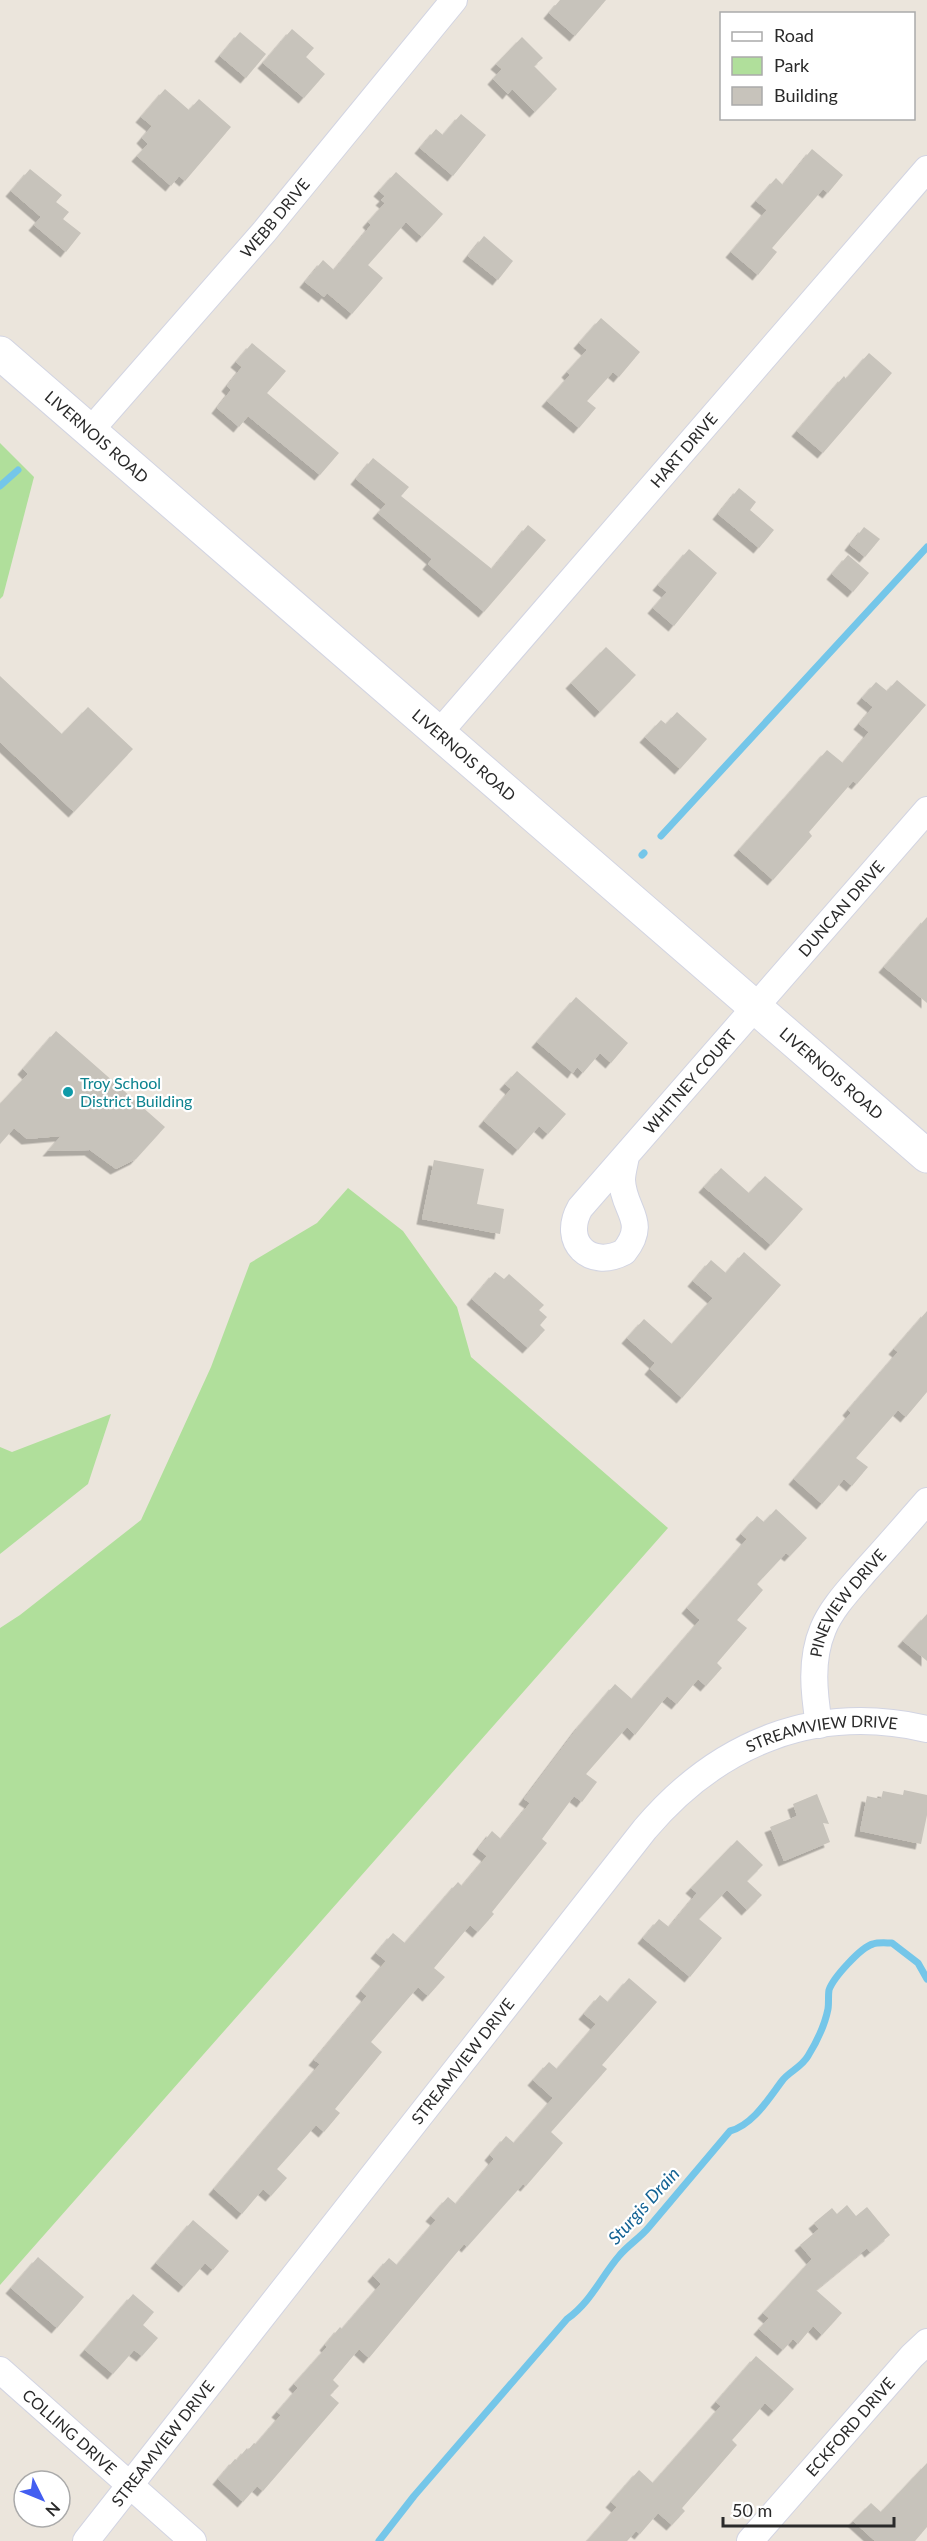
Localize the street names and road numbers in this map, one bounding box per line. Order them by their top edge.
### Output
street label: WEBB DRIVE [236,174,313,261]
street label: LIVERNOIS ROAD [42,386,153,486]
street label: HART DRIVE [646,409,721,491]
street label: LIVERNOIS ROAD [409,705,520,805]
street label: DUNCAN DRIVE [794,856,888,960]
street label: LIVERNOIS ROAD [776,1023,887,1123]
street label: WHITNEY COURT [639,1025,740,1137]
street label: PINEVIEW DRIVE [806,1545,890,1659]
street label: STREAMVIEW DRIVE [743,1711,899,1756]
street label: STREAMVIEW DRIVE [407,1994,518,2128]
street label: ECKFORD DRIVE [801,2373,898,2480]
street label: STREAMVIEW DRIVE [107,2376,217,2510]
street label: COLLING DRIVE [19,2385,121,2478]

